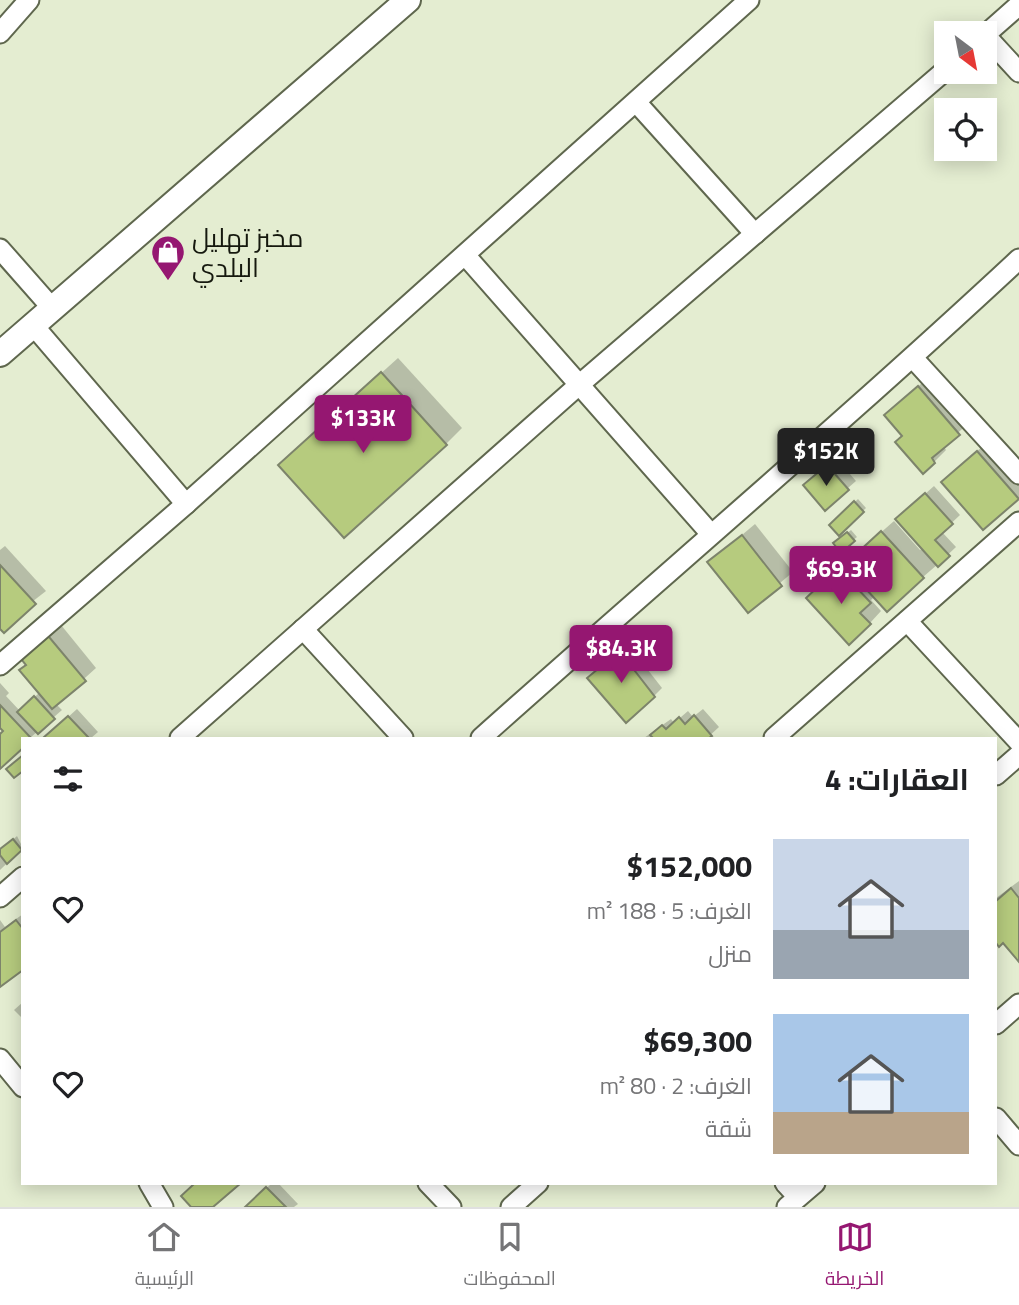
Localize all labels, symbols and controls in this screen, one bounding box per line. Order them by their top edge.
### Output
north arrow [934,21,998,84]
map controls [934,21,997,161]
button: locate [934,98,997,161]
place label: مخبز تهليل البلدي [192,218,303,288]
shop icon: مخبز تهليل البلدي [149,233,187,282]
pin: $133K [314,396,412,455]
text: $133K [330,400,396,435]
pin: $152K [777,428,875,488]
text: $152K [793,433,859,468]
pin: $69.3K [784,546,898,606]
text: $69.3K [805,551,877,586]
pin: $84.3K [564,626,678,685]
text: $84.3K [585,630,657,665]
text: العقارات: 4 [825,756,969,802]
icon: filters [49,760,87,798]
text: $152,000 [627,843,752,889]
icon: home [829,867,913,951]
icon: heart [49,890,87,928]
text: الغرف: 5 · 188 m² [587,893,752,928]
text: منزل [708,936,752,971]
text: $69,300 [643,1018,752,1064]
icon: home [829,1042,913,1126]
icon: heart [49,1065,87,1103]
text: الغرف: 2 · 80 m² [600,1068,752,1103]
text: شقة [705,1111,752,1146]
tab: الرئيسية [135,1218,194,1296]
tab: المحفوظات [463,1218,556,1296]
tab: الخريطة [825,1218,884,1296]

